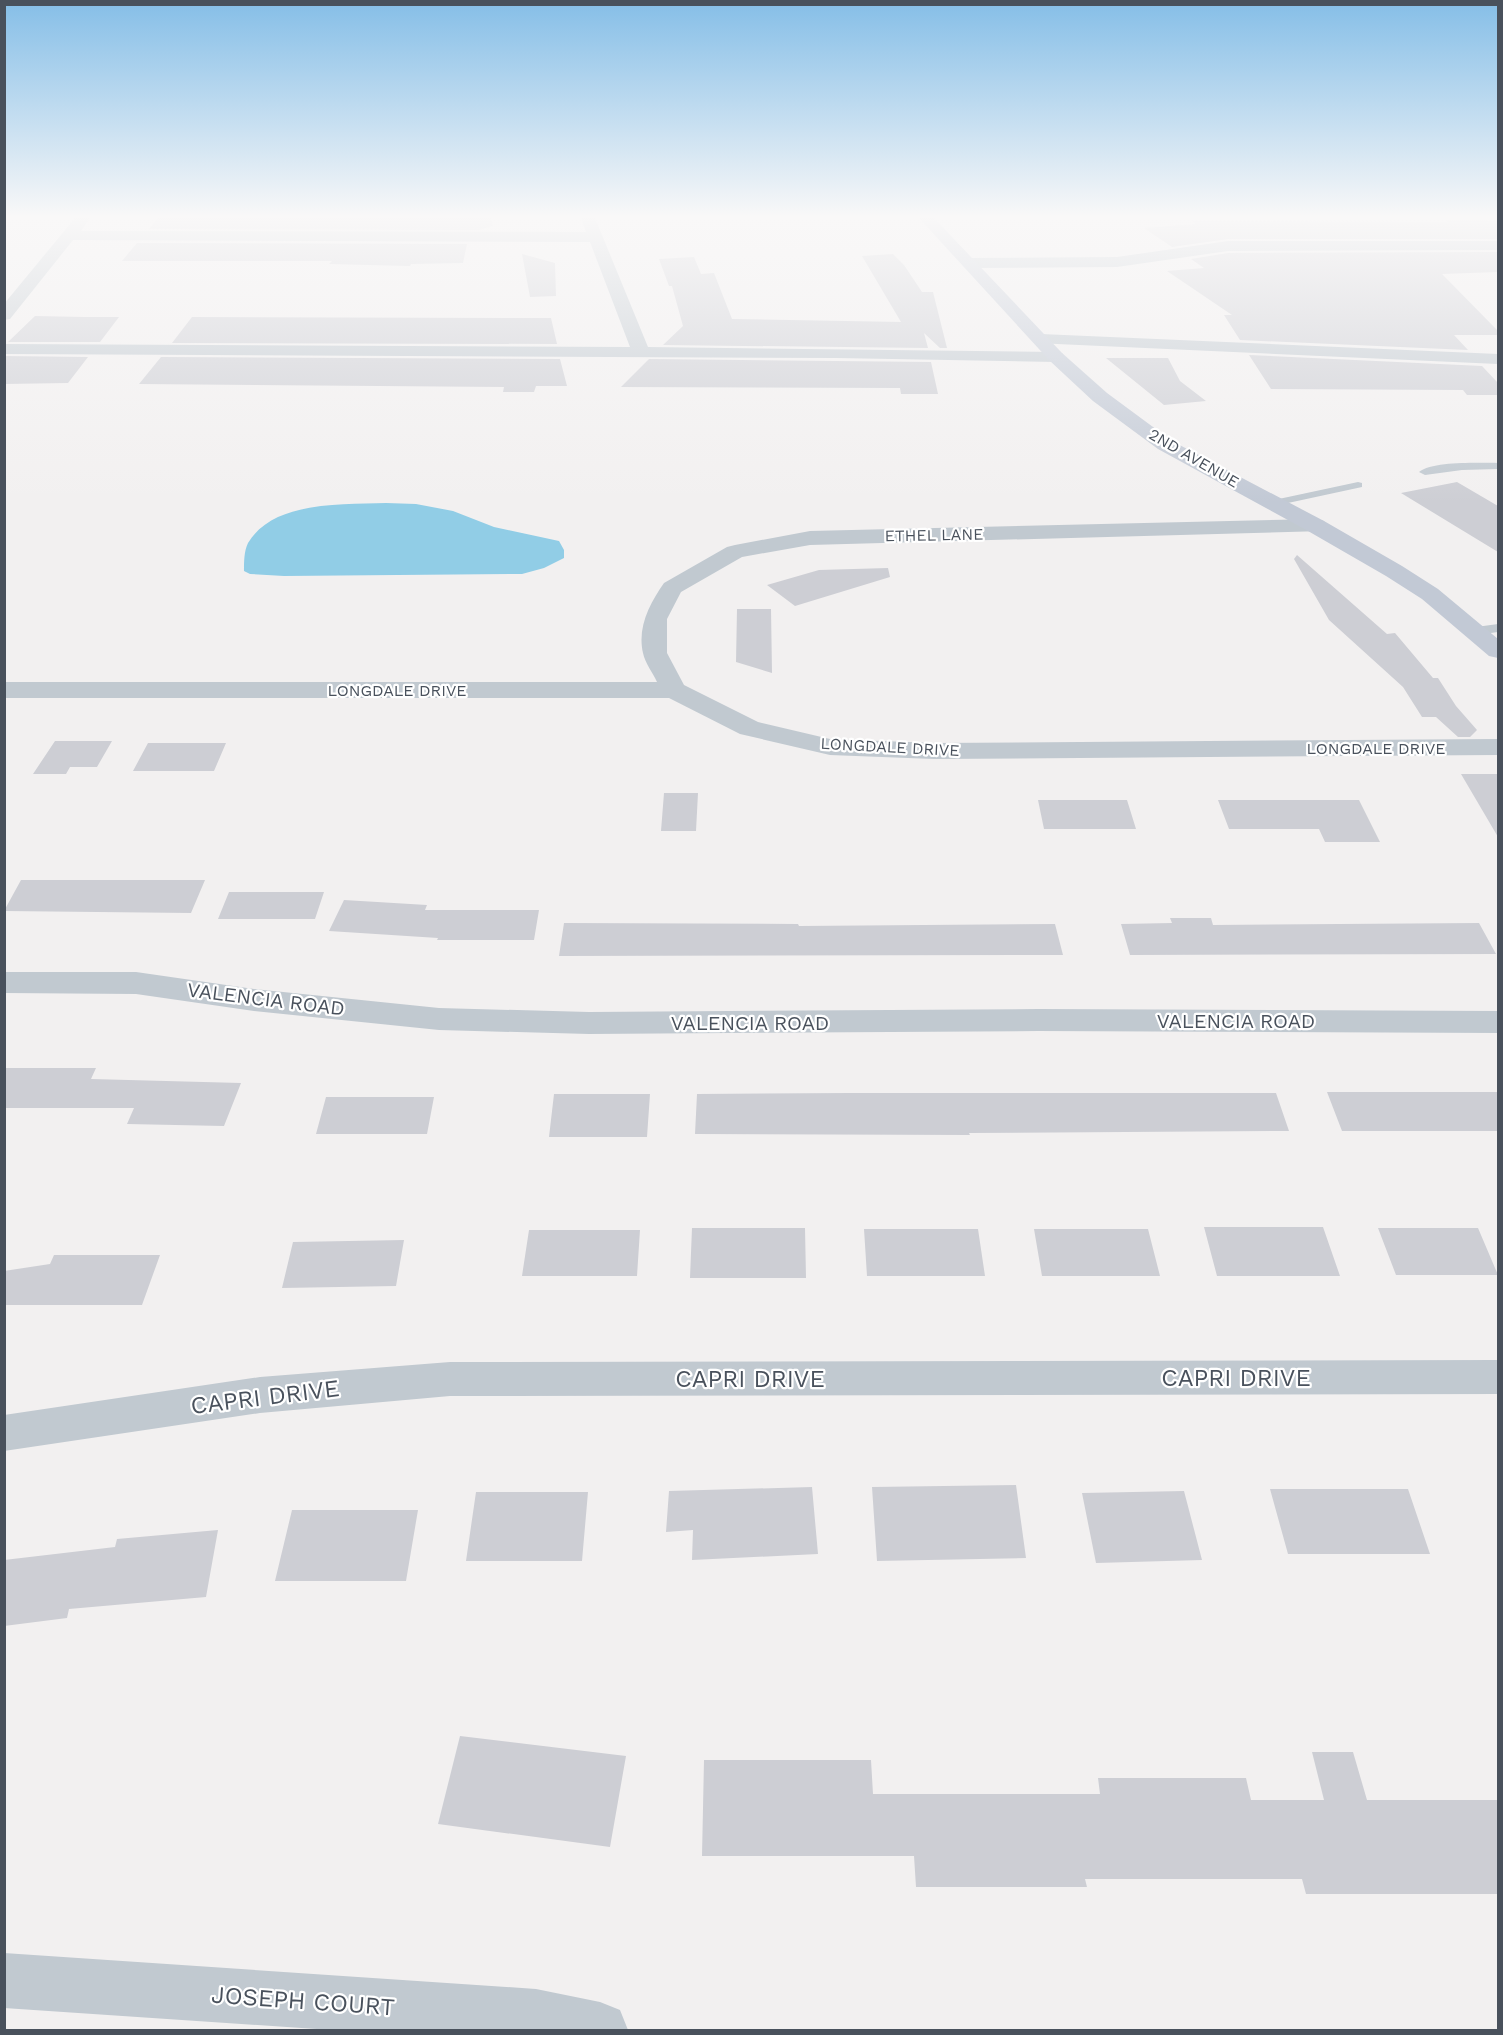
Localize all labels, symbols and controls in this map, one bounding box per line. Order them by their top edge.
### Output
street label: 2ND AVENUE [1146,425,1242,491]
street label: ETHEL LANE [885,525,983,545]
street label: LONGDALE DRIVE [328,681,466,700]
street label: LONGDALE DRIVE [820,734,960,760]
street label: LONGDALE DRIVE [1307,739,1445,758]
street label: VALENCIA ROAD [186,977,346,1021]
street label: VALENCIA ROAD [1157,1009,1315,1033]
street label: VALENCIA ROAD [671,1011,829,1035]
street label: CAPRI DRIVE [1161,1364,1311,1392]
street label: CAPRI DRIVE [675,1365,825,1393]
street label: CAPRI DRIVE [189,1374,341,1420]
street label: JOSEPH COURT [210,1981,396,2021]

